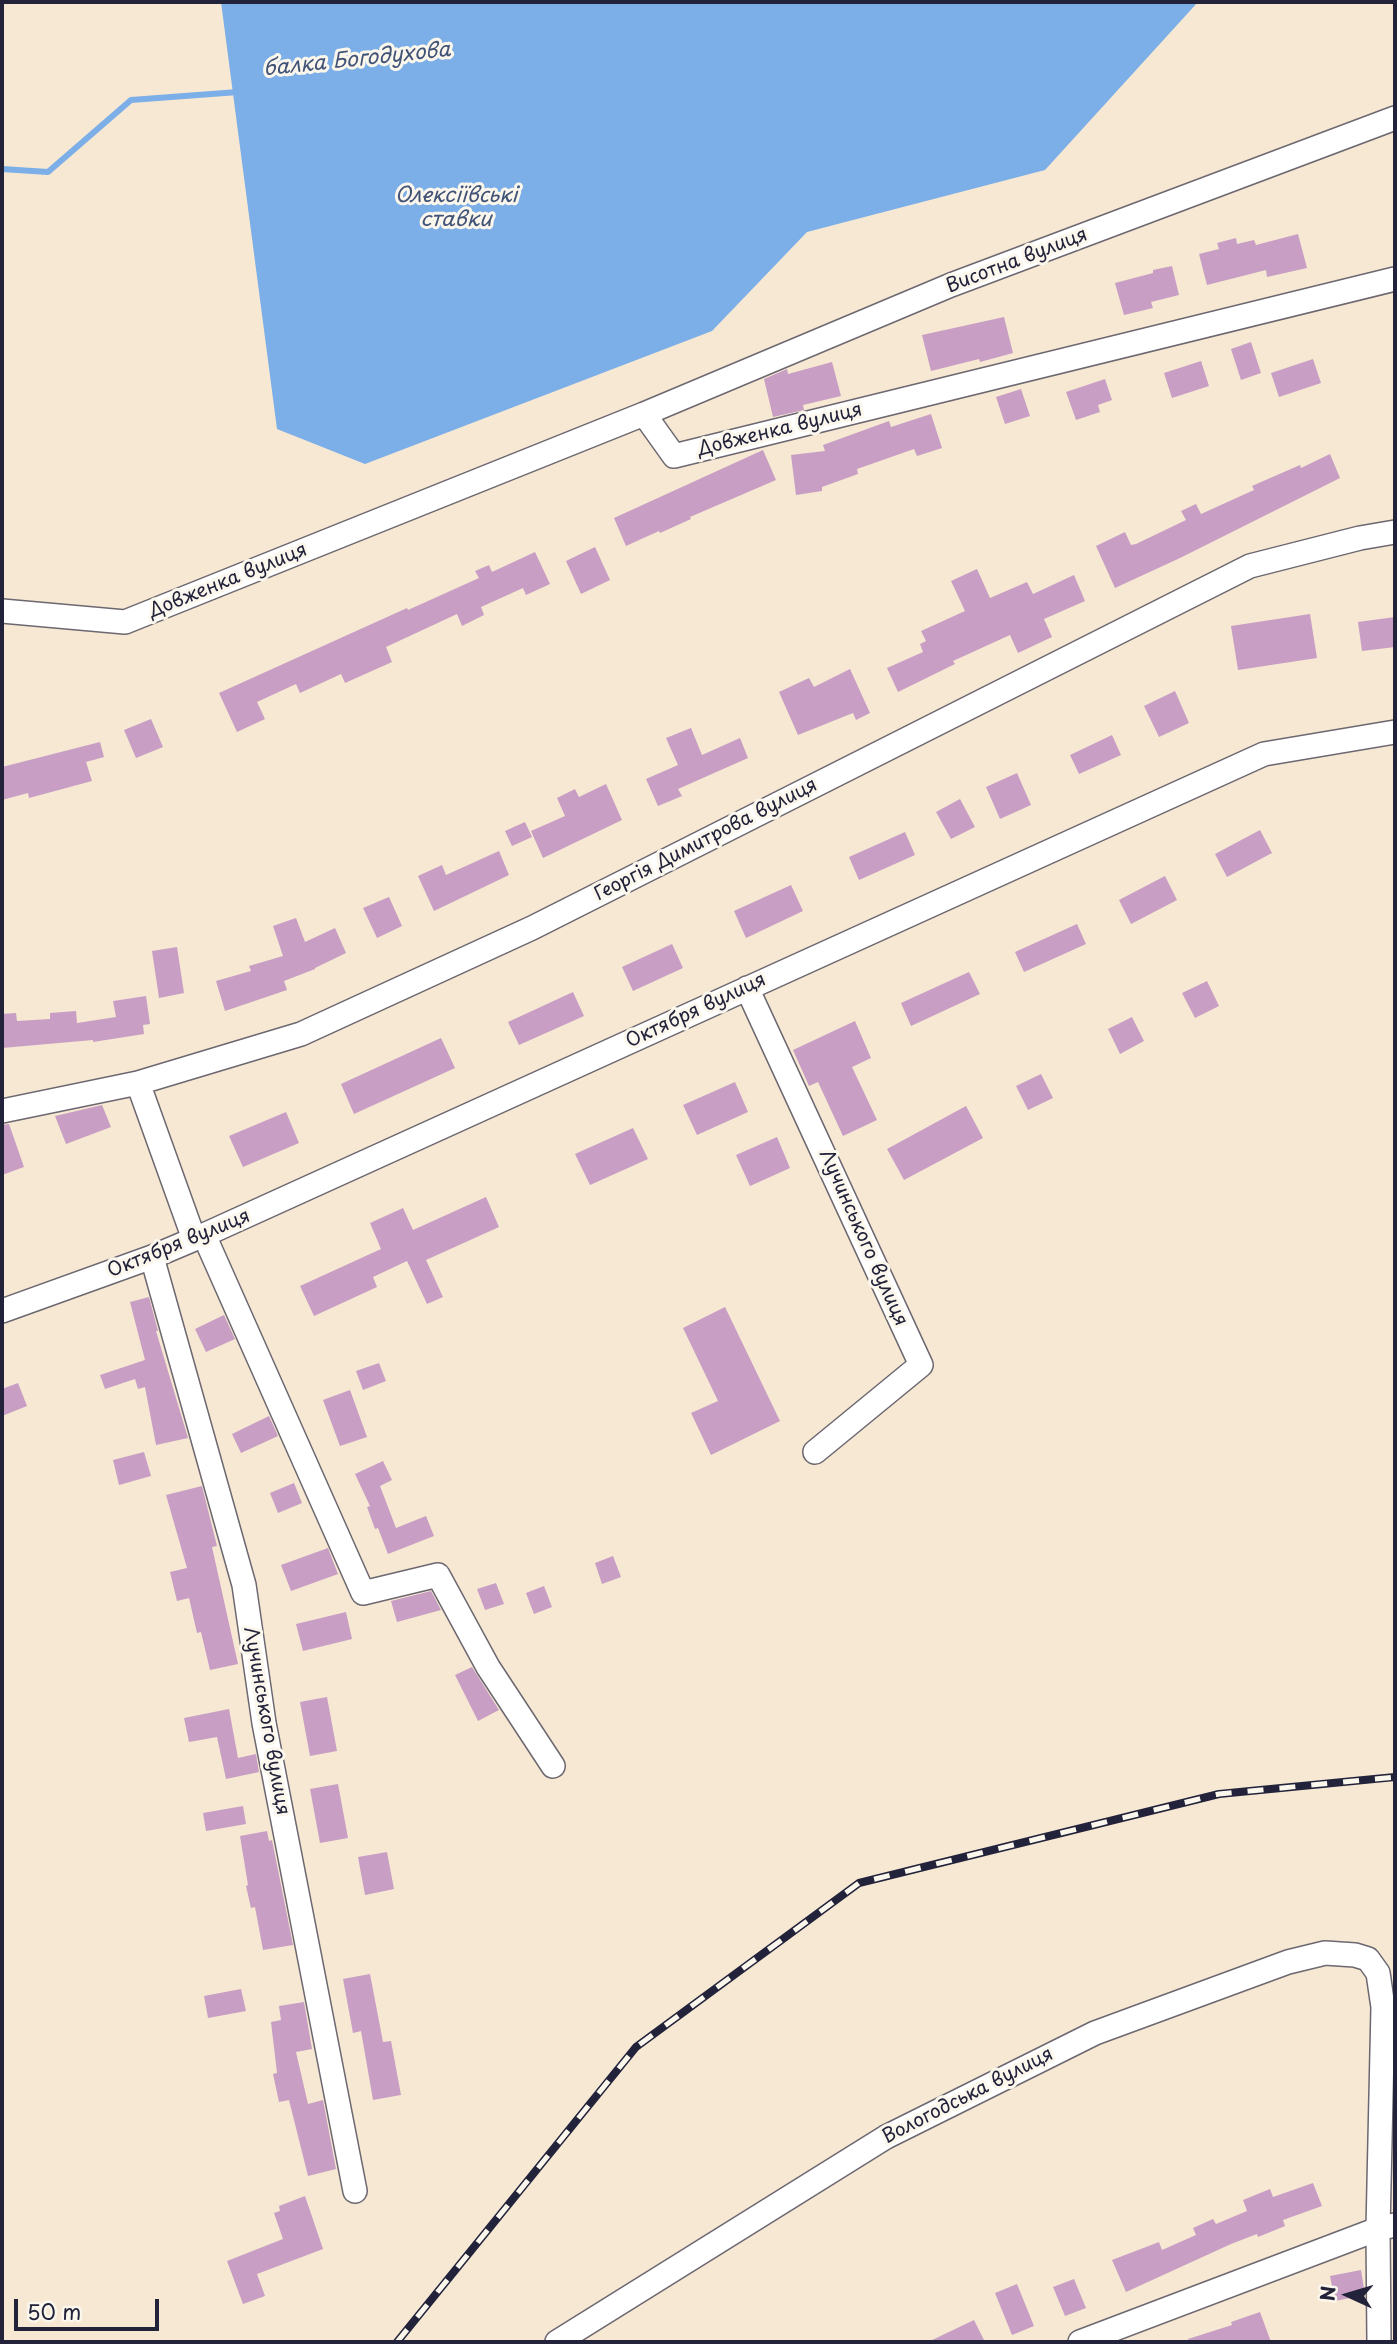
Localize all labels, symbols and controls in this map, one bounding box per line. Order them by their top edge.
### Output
water label: балка Богодухова [262,38,452,82]
water label: Олексіївські ставки [395,183,517,233]
street label: Висотна вулиця [943,224,1091,298]
street label: Довженка вулиця [695,399,865,461]
street label: Довженка вулиця [145,539,311,623]
street label: Георгія Димитрова вулиця [591,774,821,906]
street label: Октября вулиця [622,969,770,1053]
street label: Лучинського вулиця [814,1146,912,1330]
street label: Октября вулиця [104,1205,254,1283]
street label: Лучинського вулиця [238,1625,294,1817]
street label: Вологодська вулиця [879,2043,1057,2149]
north arrow [1313,2260,1383,2330]
scale bar [18,2284,163,2328]
text: N [1313,2285,1342,2302]
text: 50 m [27,2295,81,2327]

